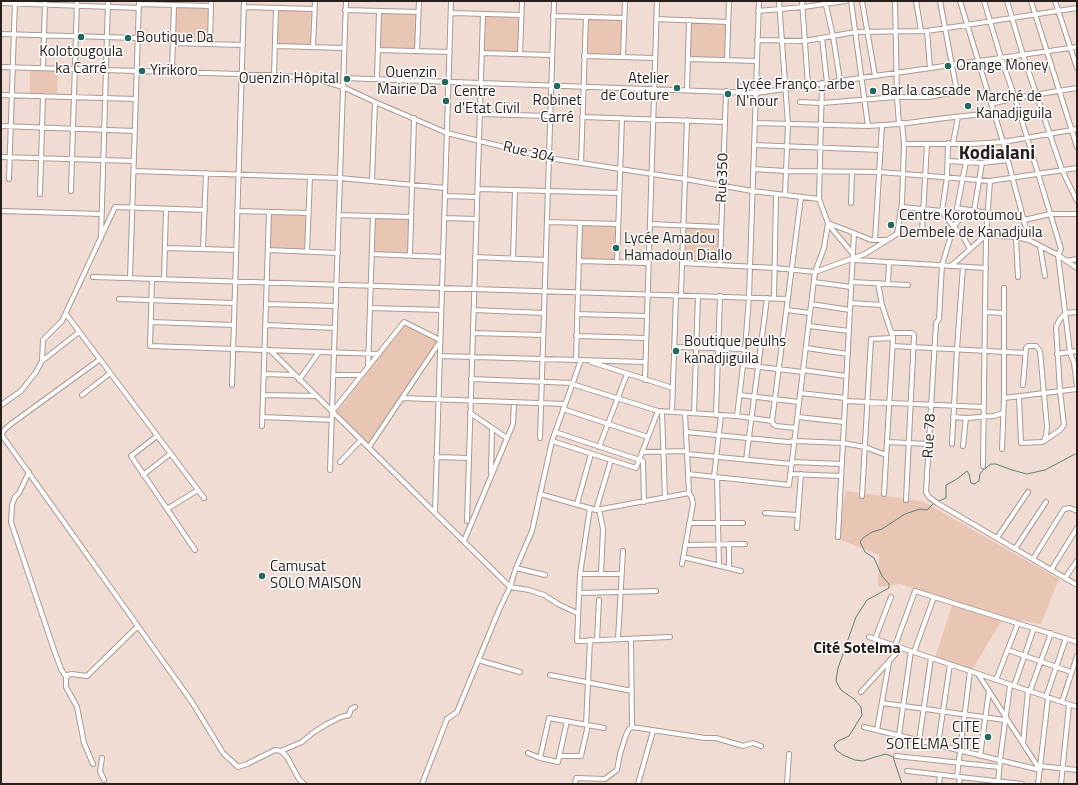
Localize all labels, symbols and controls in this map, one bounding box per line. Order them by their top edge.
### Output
place label: Boutique Da [136,29,214,47]
marker: Kolotougoula ka Carré [76,32,86,42]
marker: Boutique Da [123,33,133,43]
place label: Kolotougoula ka Carré [39,43,123,78]
place label: Orange Money [956,57,1048,75]
marker: Orange Money [943,61,953,71]
place label: Yirikoro [150,62,198,80]
place label: Ouenzin Mairie Da [377,64,437,99]
marker: Yirikoro [137,66,147,76]
place label: Ouenzin Hôpital [239,70,339,88]
place label: Atelier de Couture [600,70,669,105]
marker: Ouenzin Hôpital [342,74,352,84]
place label: Lycée Franço_arbe N'nour [736,76,855,111]
marker: Ouenzin Mairie Da [440,77,450,87]
marker: Robinet Carré [552,81,562,91]
place label: Bar la cascade [881,82,971,100]
place label: Centre d'Etat Civil [454,83,520,118]
marker: Atelier de Couture [672,83,682,93]
marker: Bar la cascade [868,86,878,96]
place label: Marché de Kanadjiguila [976,88,1052,123]
marker: Lycée Franço_arbe N'nour [723,89,733,99]
place label: Robinet Carré [532,92,582,127]
marker: Centre d'Etat Civil [441,96,451,106]
marker: Marché de Kanadjiguila [963,101,973,111]
street label: Rue 304 [501,138,557,168]
district label: Kodialani [959,143,1035,165]
street label: Rue350 [713,153,733,203]
place label: Centre Korotoumou Dembele de Kanadjuila [899,207,1042,242]
marker: Centre Korotoumou Dembele de Kanadjuila [886,220,896,230]
place label: Lycée Amadou Hamadoun Diallo [624,230,732,265]
marker: Lycée Amadou Hamadoun Diallo [611,243,621,253]
place label: Boutique peulhs kanadjiguila [684,333,786,368]
marker: Boutique peulhs kanadjiguila [671,346,681,356]
street label: Rue 78 [920,413,940,459]
place label: Camusat SOLO MAISON [270,558,362,593]
marker: Camusat SOLO MAISON [257,571,267,581]
district label: Cité Sotelma [813,639,901,659]
place label: CITE SOTELMA SITE [886,719,980,754]
marker: CITE SOTELMA SITE [983,732,993,742]

